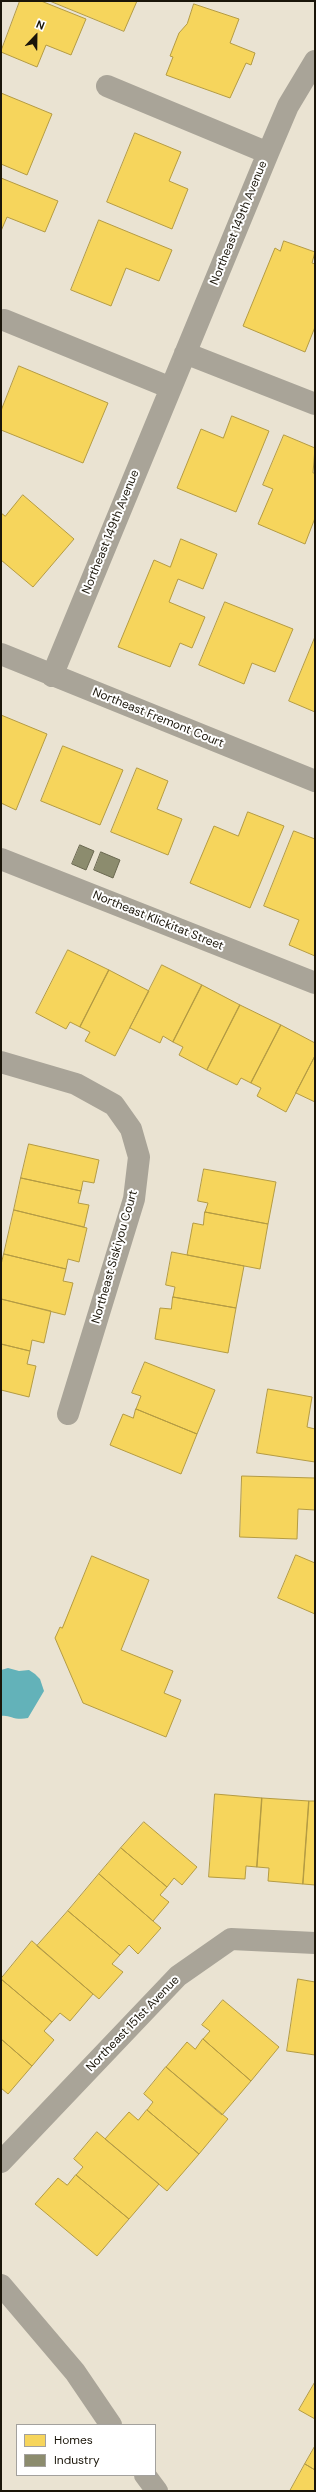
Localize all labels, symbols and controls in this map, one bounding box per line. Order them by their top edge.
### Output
north arrow [16,16,56,56]
text: N [34,17,47,33]
street label: Northeast 149th Avenue [207,159,271,287]
street label: Northeast 149th Avenue [79,468,143,596]
street label: Northeast Fremont Court [90,685,226,751]
street label: Northeast Klickitat Street [91,888,225,954]
street label: Northeast Siskiyou Court [89,1189,141,1325]
street label: Northeast 151st Avenue [83,1973,183,2075]
legend [16,2424,156,2476]
text: Homes [54,2432,93,2448]
text: Industry [54,2452,100,2468]

